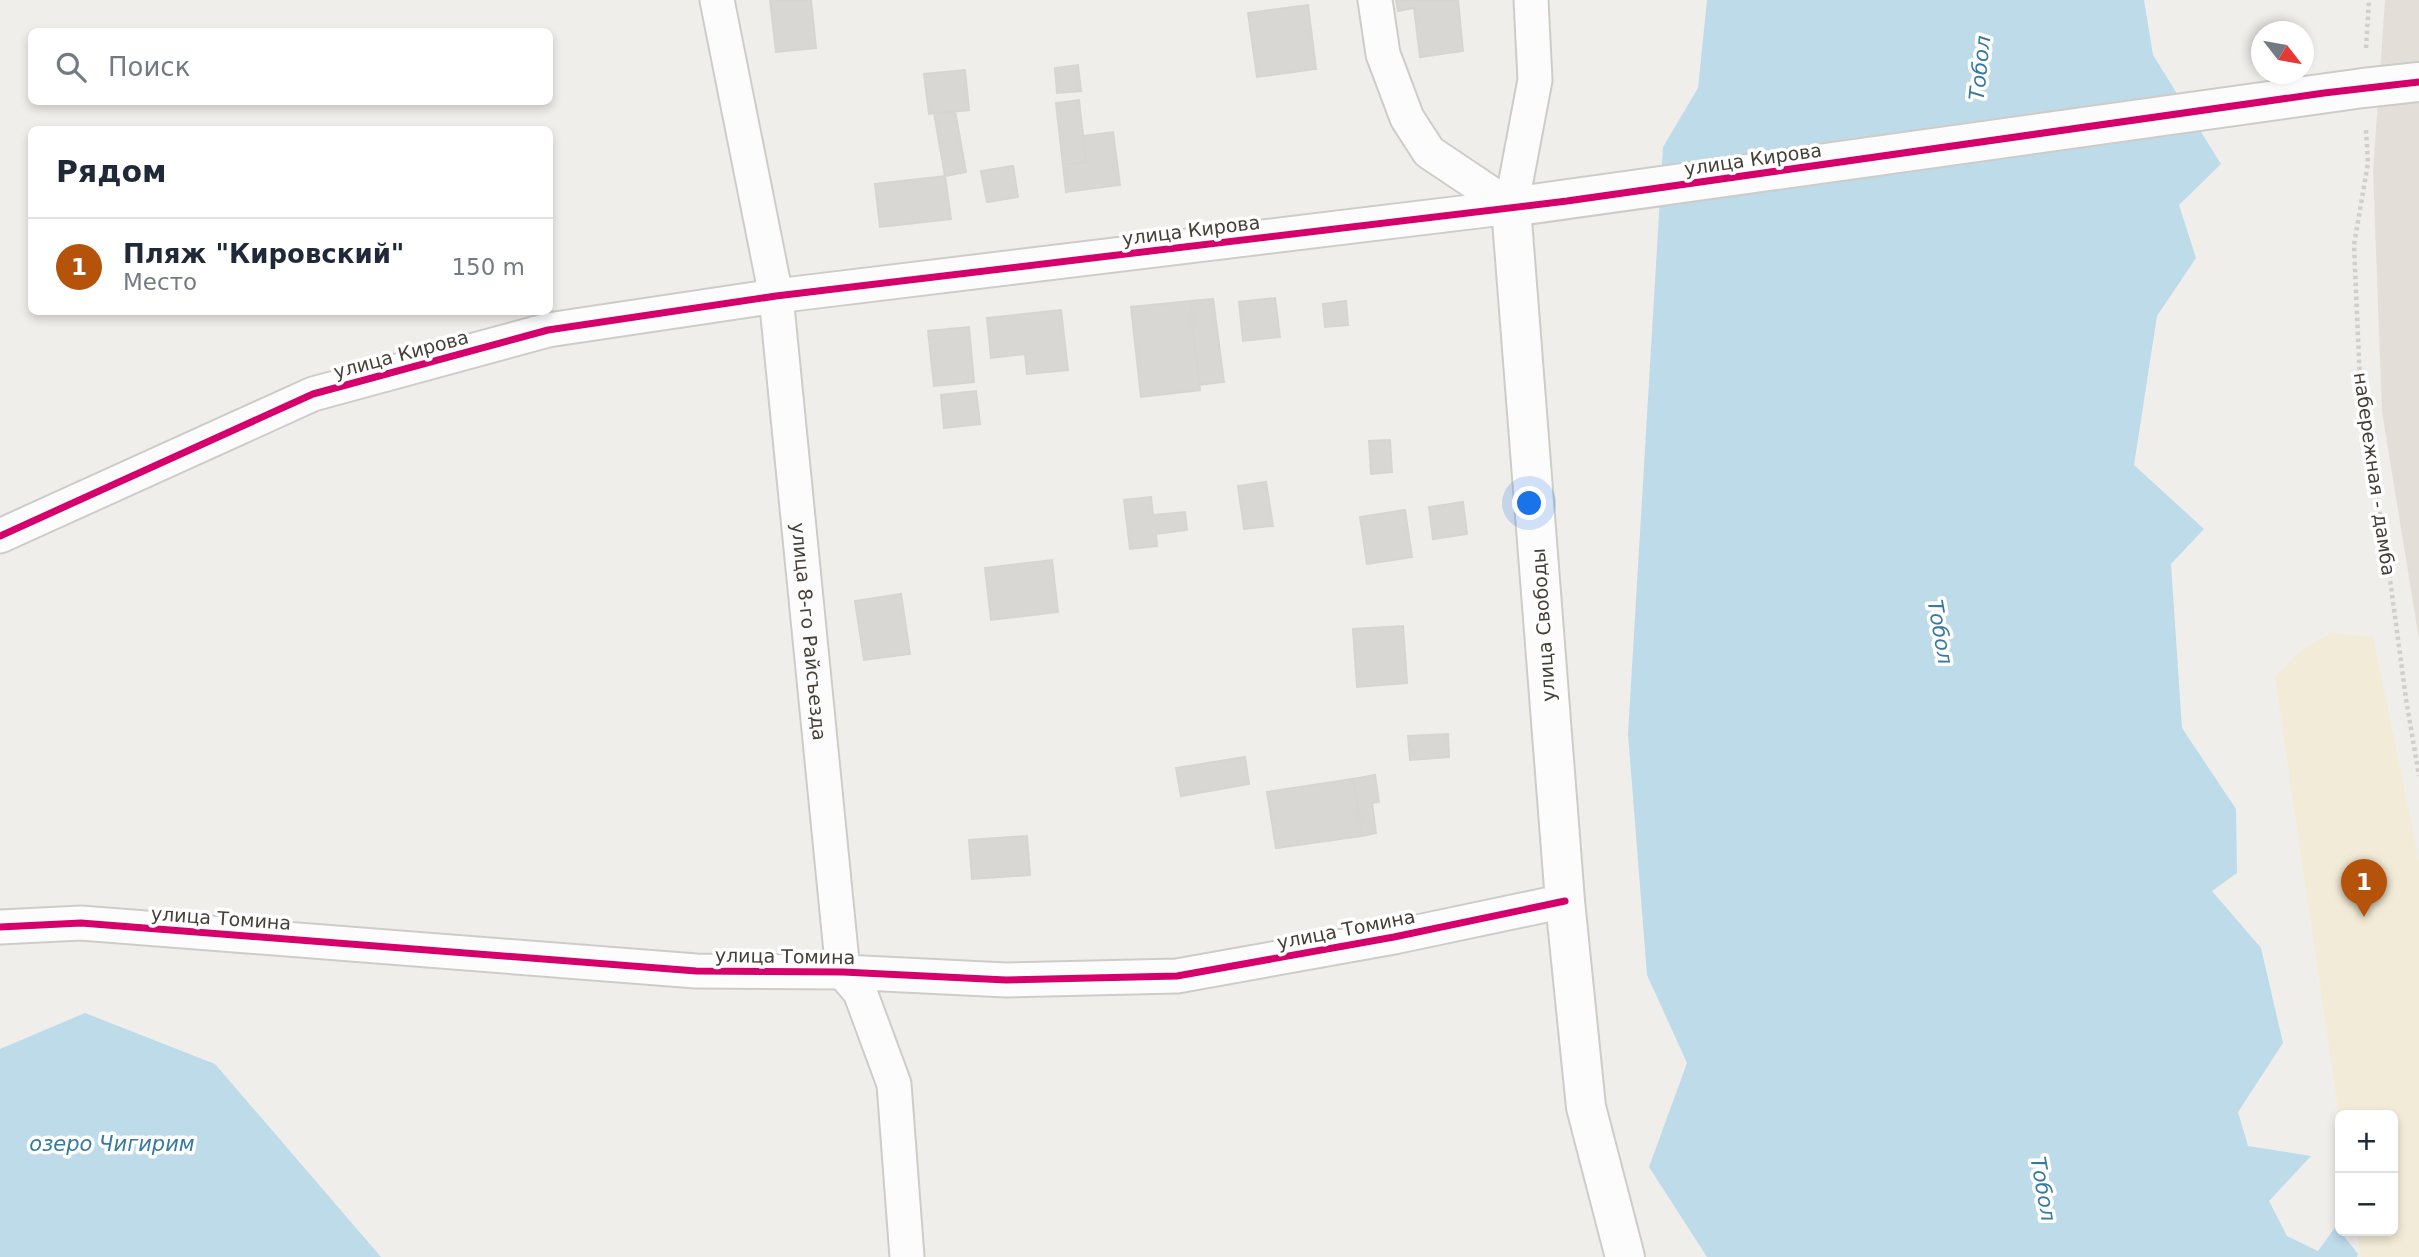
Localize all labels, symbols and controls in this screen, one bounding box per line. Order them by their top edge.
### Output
north arrow [2251,21,2314,84]
search box [28,28,553,105]
water label: Тобол [1965,34,1995,102]
icon: search [52,48,90,86]
text: Поиск [108,52,190,82]
street label: улица Кирова [1683,138,1823,180]
text: Рядом [56,154,167,189]
street label: улица Кирова [1121,211,1261,249]
text: Пляж "Кировский" [123,239,404,269]
text: 1 [71,254,87,280]
text: 150 m [451,254,525,280]
text: Место [123,269,197,295]
street label: улица Кирова [331,325,471,383]
street label: набережная - дамба [2350,371,2400,577]
your location [1512,486,1546,520]
street label: улица 8-го Райсъезда [788,521,831,742]
street label: улица Свободы [1527,547,1559,703]
water label: Тобол [1923,598,1957,666]
pin: 1 [2341,859,2387,917]
street label: улица Томина [150,902,292,934]
street label: улица Томина [1275,905,1417,953]
street label: улица Томина [715,944,855,968]
map controls [2335,1110,2398,1236]
button: + [2335,1110,2398,1173]
water label: озеро Чигирим [29,1132,195,1156]
water label: Тобол [2026,1155,2060,1223]
button: − [2335,1173,2398,1236]

